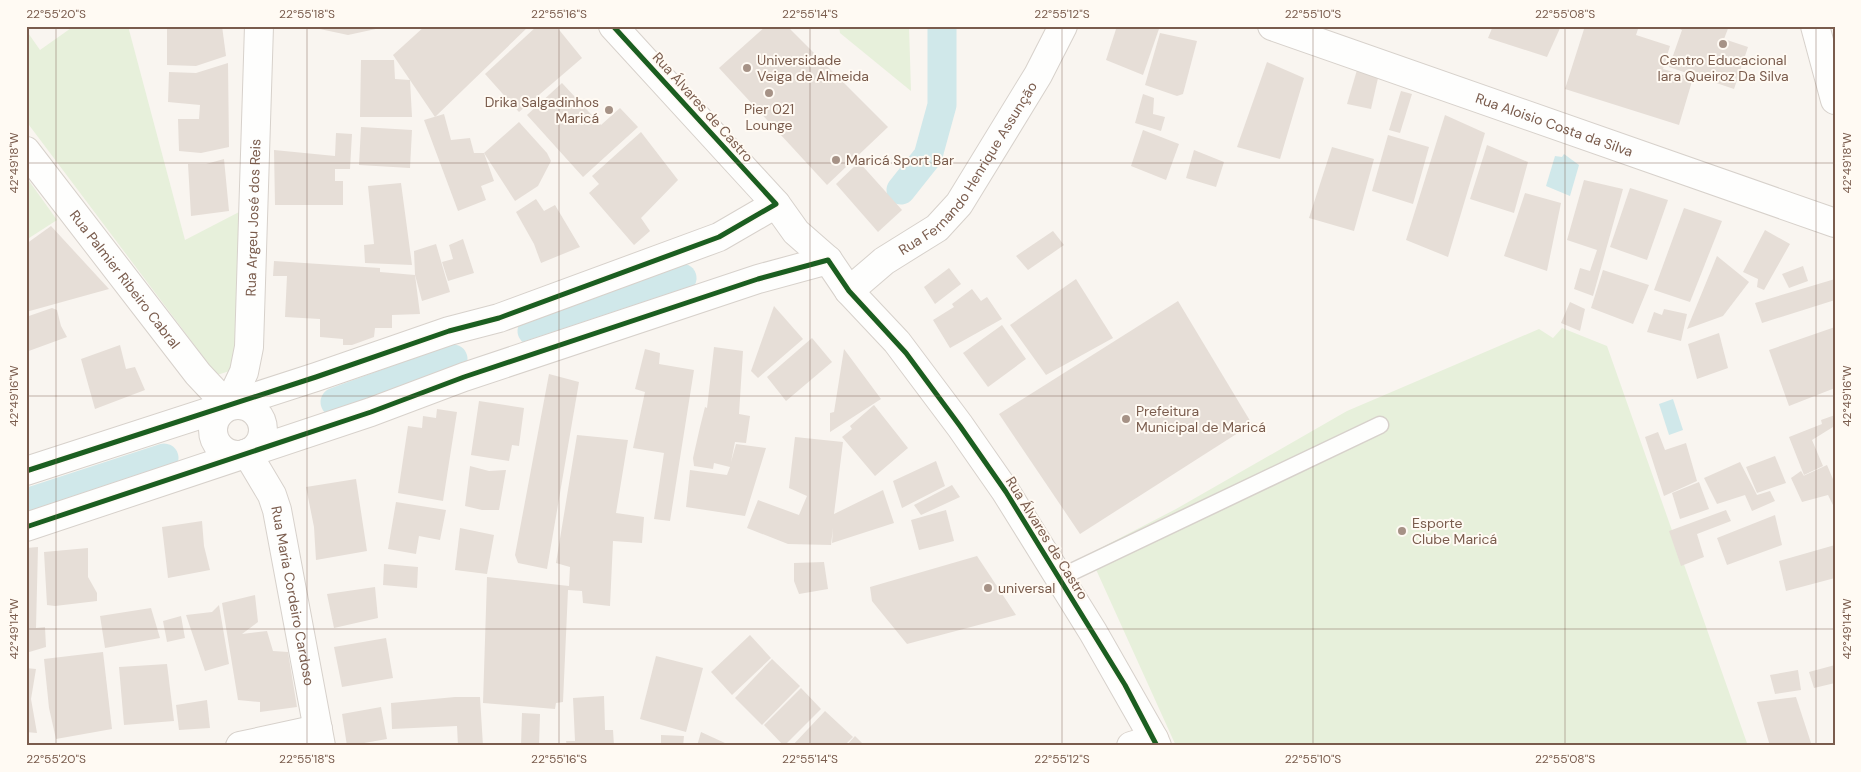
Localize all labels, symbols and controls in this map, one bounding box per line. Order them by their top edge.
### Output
text: 22°55'20"S [26,6,86,22]
text: 22°55'18"S [279,6,335,22]
text: 22°55'16"S [531,6,587,22]
text: 22°55'14"S [782,6,838,22]
text: 22°55'12"S [1034,6,1090,22]
text: 22°55'10"S [1285,6,1341,22]
text: 22°55'08"S [1535,6,1595,22]
marker: Centro Educacional Iara Queiroz Da Silva [1717,38,1729,50]
street label: Rua Álvares de Castro [649,48,757,166]
place label: Universidade Veiga de Almeida [757,51,869,85]
place label: Centro Educacional Iara Queiroz Da Silva [1657,51,1789,85]
marker: Universidade Veiga de Almeida [741,62,753,74]
street label: Rua Fernando Henrique Assunção [895,78,1041,259]
marker: Pier 021 Lounge [763,87,775,99]
street label: Rua Aloisio Costa da Silva [1473,89,1635,161]
place label: Drika Salgadinhos Maricá [485,93,599,127]
place label: Pier 021 Lounge [744,100,794,134]
marker: Drika Salgadinhos Maricá [603,104,615,116]
text: 42°49'18"W [6,132,22,194]
text: 42°49'18"W [1839,132,1855,194]
street label: Rua Argeu José dos Reis [242,139,264,297]
place label: Maricá Sport Bar [846,151,954,169]
marker: Maricá Sport Bar [830,154,842,166]
street label: Rua Palmier Ribeiro Cabral [66,206,184,352]
text: 42°49'16"W [6,365,22,427]
text: 42°49'16"W [1839,365,1855,427]
place label: Prefeitura Municipal de Maricá [1136,402,1266,436]
marker: Prefeitura Municipal de Maricá [1120,413,1132,425]
street label: Rua Álvares de Castro [1002,473,1092,603]
street label: Rua Maria Cordeiro Cardoso [267,505,319,687]
place label: Esporte Clube Maricá [1412,514,1497,548]
marker: Esporte Clube Maricá [1396,525,1408,537]
place label: universal [998,579,1055,597]
marker: universal [982,582,994,594]
text: 42°49'14"W [6,598,22,660]
text: 42°49'14"W [1839,598,1855,660]
text: 22°55'20"S [26,751,86,767]
text: 22°55'18"S [279,751,335,767]
text: 22°55'16"S [531,751,587,767]
text: 22°55'14"S [782,751,838,767]
text: 22°55'12"S [1034,751,1090,767]
text: 22°55'10"S [1285,751,1341,767]
text: 22°55'08"S [1535,751,1595,767]

